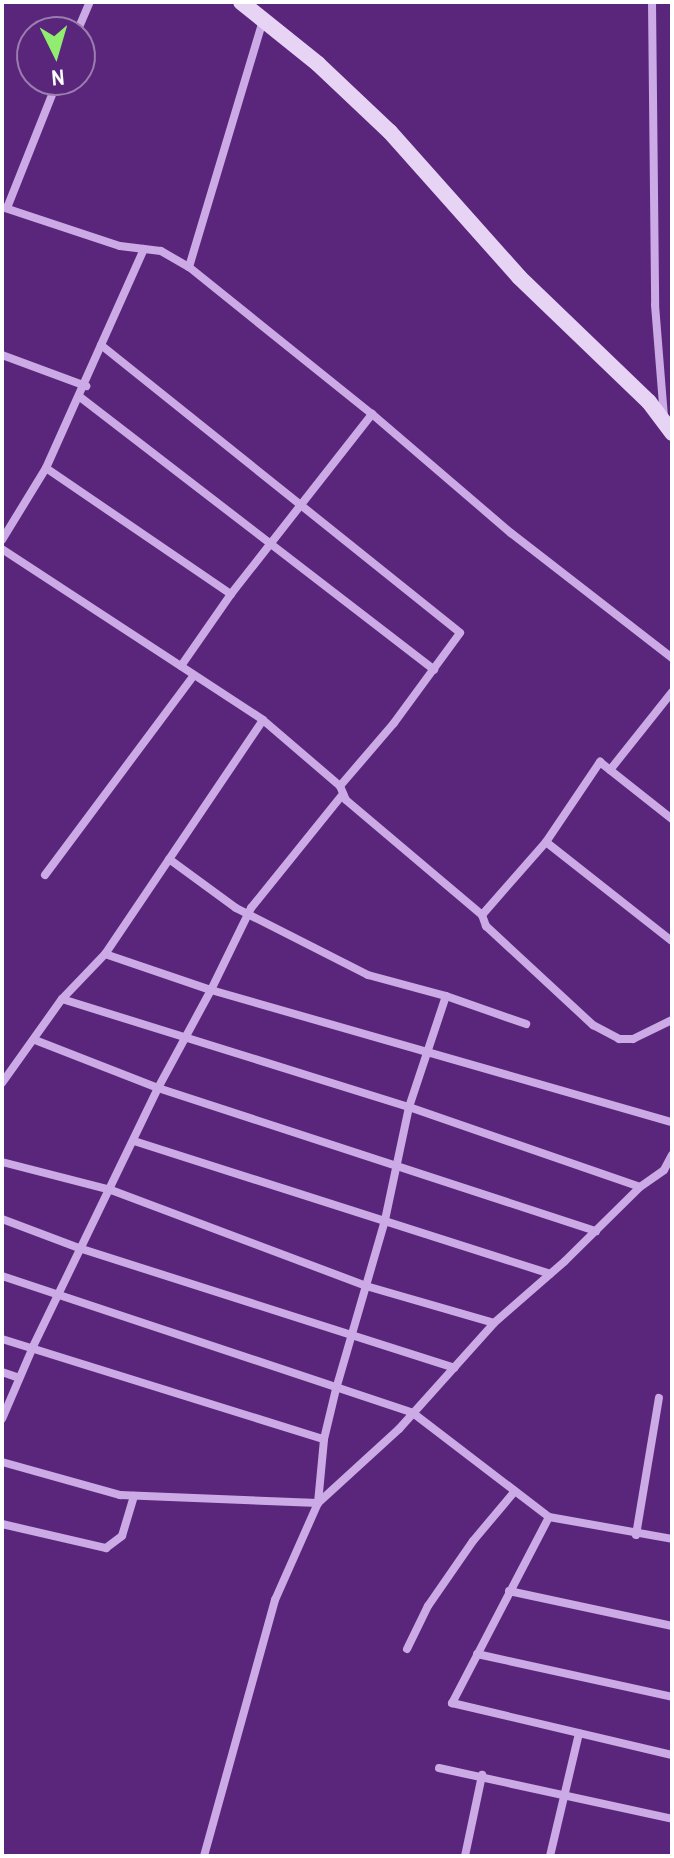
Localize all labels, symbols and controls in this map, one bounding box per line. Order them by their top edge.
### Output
north arrow [16,16,96,96]
text: N [50,62,66,93]

